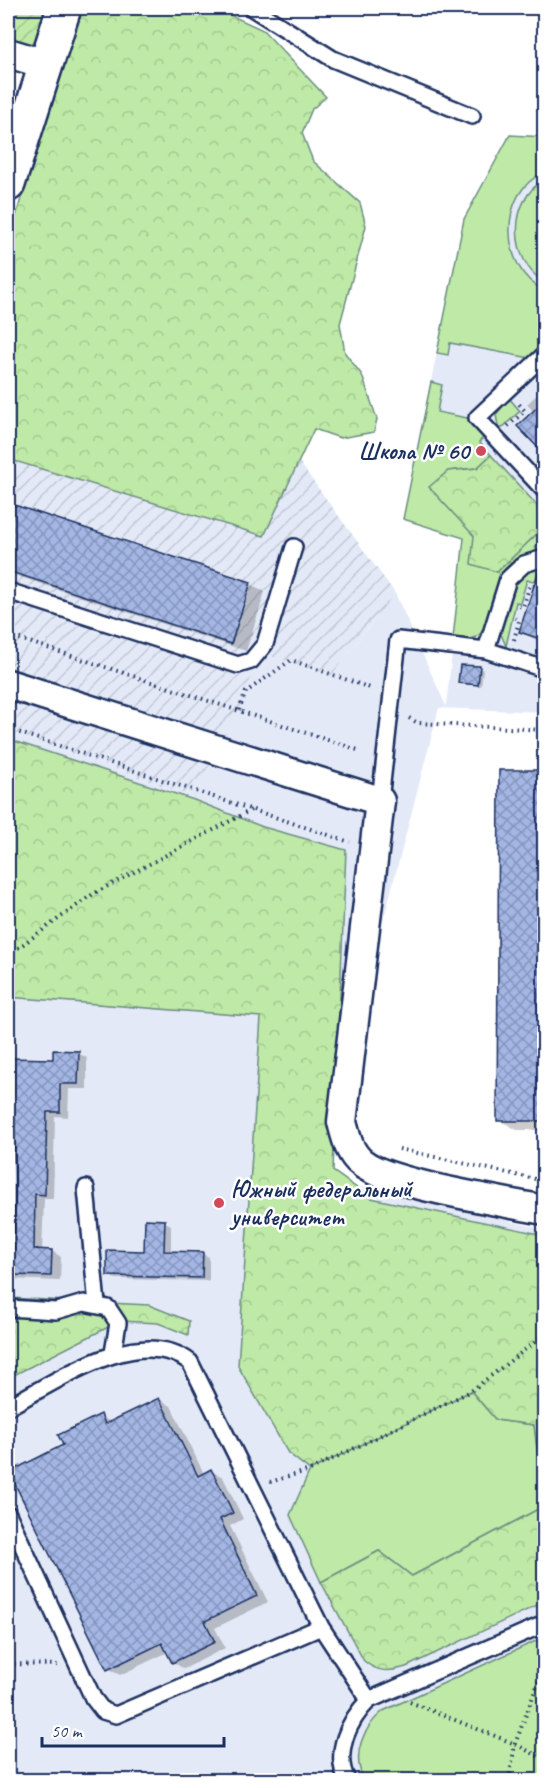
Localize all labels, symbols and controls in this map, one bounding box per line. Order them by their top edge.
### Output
place label: Школа № 60 [358,436,471,466]
marker: Школа № 60 [474,444,488,458]
place label: Южный федеральный университет [229,1174,414,1232]
marker: Южный федеральный университет [212,1196,226,1210]
scale bar [42,1710,224,1748]
text: 50 m [51,1720,84,1742]

